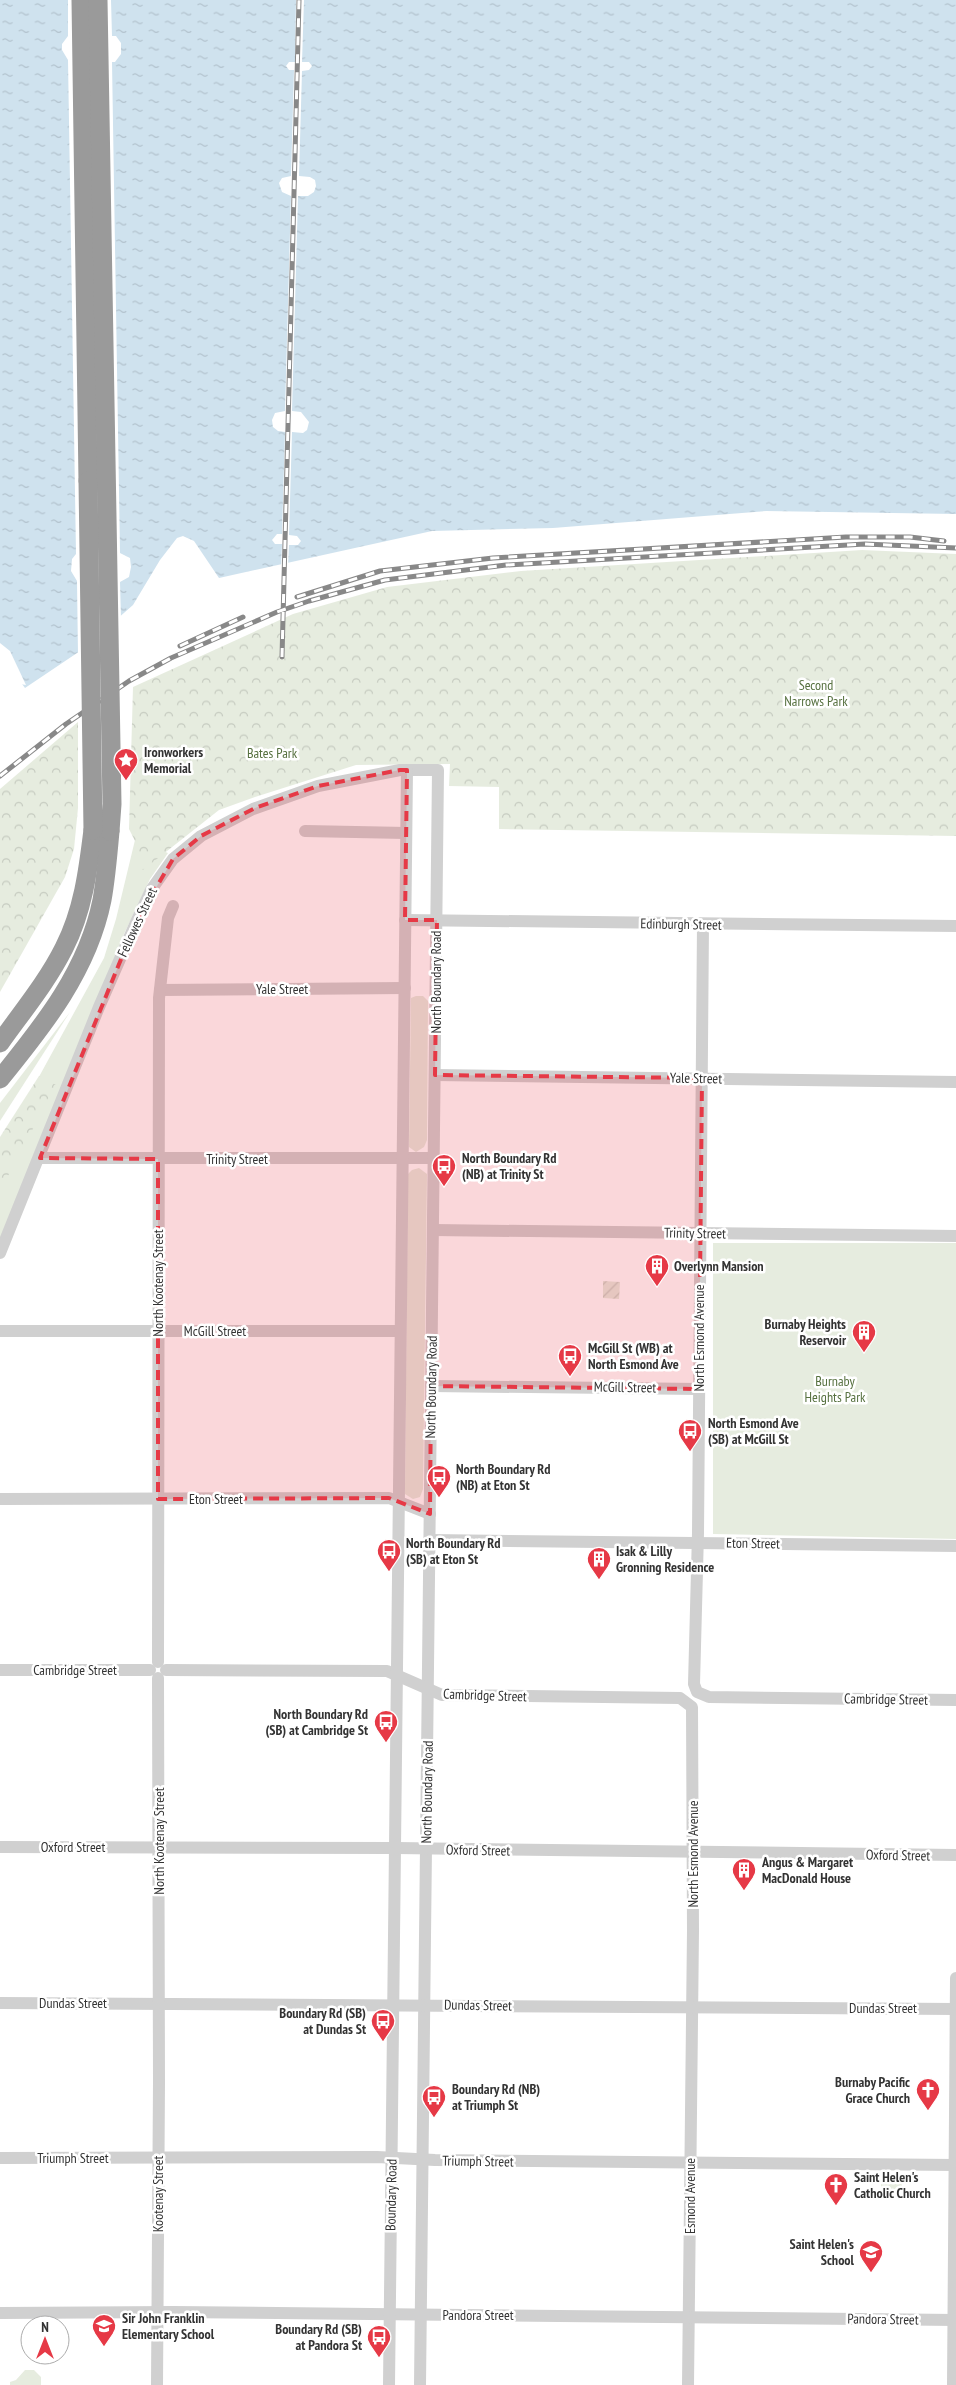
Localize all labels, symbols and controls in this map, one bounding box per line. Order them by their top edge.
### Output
park label: Second Narrows Park [784,676,848,710]
place label: Ironworkers Memorial [144,743,203,777]
park label: Bates Park [247,744,298,762]
place icon: Ironworkers Memorial [113,747,139,781]
street label: Fellowes Street [113,884,161,960]
street label: Edinburgh Street [640,914,722,934]
street label: North Boundary Road [427,931,445,1033]
street label: Yale Street [256,980,308,998]
street label: Yale Street [670,1069,722,1087]
place label: North Boundary Rd (NB) at Trinity St [462,1149,557,1183]
street label: Trinity Street [206,1150,268,1168]
bus stop icon: North Boundary Rd (NB) at Trinity St [431,1153,457,1187]
street label: Trinity Street [664,1223,726,1243]
street label: North Kootenay Street [149,1229,167,1337]
building icon: Overlynn Mansion [644,1253,670,1287]
place label: Overlynn Mansion [674,1257,764,1275]
street label: North Esmond Avenue [690,1284,708,1391]
place label: Burnaby Heights Reservoir [765,1315,847,1349]
building icon: Burnaby Heights Reservoir [851,1319,877,1353]
street label: McGill Street [184,1322,246,1340]
street label: North Boundary Road [421,1335,441,1439]
place label: McGill St (WB) at North Esmond Ave [588,1339,679,1373]
bus stop icon: McGill St (WB) at North Esmond Ave [557,1343,583,1377]
park label: Burnaby Heights Park [805,1372,866,1406]
street label: McGill Street [594,1377,656,1397]
place label: North Esmond Ave (SB) at McGill St [708,1414,799,1448]
bus stop icon: North Esmond Ave (SB) at McGill St [677,1418,703,1452]
place label: North Boundary Rd (NB) at Eton St [456,1460,551,1494]
bus stop icon: North Boundary Rd (NB) at Eton St [426,1464,452,1498]
street label: Eton Street [189,1490,243,1508]
place label: North Boundary Rd (SB) at Eton St [406,1534,501,1568]
street label: Eton Street [726,1534,780,1552]
bus stop icon: North Boundary Rd (SB) at Eton St [376,1538,402,1572]
place label: Isak & Lilly Gronning Residence [616,1542,714,1576]
building icon: Isak & Lilly Gronning Residence [586,1546,612,1580]
street label: Cambridge Street [33,1661,117,1679]
street label: Cambridge Street [443,1685,527,1705]
street label: Cambridge Street [844,1689,928,1709]
place label: North Boundary Rd (SB) at Cambridge St [265,1705,368,1739]
bus stop icon: North Boundary Rd (SB) at Cambridge St [373,1709,399,1743]
street label: North Boundary Road [417,1740,437,1844]
street label: North Kootenay Street [150,1787,168,1895]
street label: North Esmond Avenue [684,1800,702,1907]
street label: Oxford Street [41,1838,105,1856]
street label: Oxford Street [446,1840,511,1860]
street label: Oxford Street [866,1845,931,1865]
place label: Angus & Margaret MacDonald House [761,1853,853,1887]
building icon: Angus & Margaret MacDonald House [731,1857,757,1891]
street label: Dundas Street [39,1994,107,2012]
street label: Dundas Street [444,1995,512,2015]
street label: Dundas Street [849,1999,917,2017]
place label: Boundary Rd (SB) at Dundas St [279,2004,366,2038]
bus stop icon: Boundary Rd (SB) at Dundas St [370,2008,396,2042]
place label: Burnaby Pacific Grace Church [835,2073,910,2107]
church icon: Burnaby Pacific Grace Church [915,2077,941,2111]
place label: Boundary Rd (NB) at Triumph St [452,2080,540,2114]
bus stop icon: Boundary Rd (NB) at Triumph St [421,2084,447,2118]
street label: Triumph Street [37,2149,109,2167]
street label: Triumph Street [442,2151,514,2171]
street label: Kootenay Street [149,2156,167,2232]
street label: Esmond Avenue [681,2158,699,2234]
street label: Boundary Road [381,2159,401,2231]
place label: Saint Helen's Catholic Church [854,2168,931,2202]
church icon: Saint Helen's Catholic Church [823,2172,849,2206]
place label: Saint Helen's School [789,2235,855,2269]
school or university icon: Saint Helen's School [858,2239,884,2273]
street label: Pandora Street [442,2306,514,2324]
place label: Sir John Franklin Elementary School [122,2309,215,2343]
street label: Pandora Street [847,2309,919,2329]
school or university icon: Sir John Franklin Elementary School [91,2313,117,2347]
north arrow [20,2315,70,2365]
text: N [41,2318,49,2336]
place label: Boundary Rd (SB) at Pandora St [275,2320,362,2354]
bus stop icon: Boundary Rd (SB) at Pandora St [366,2324,392,2358]

